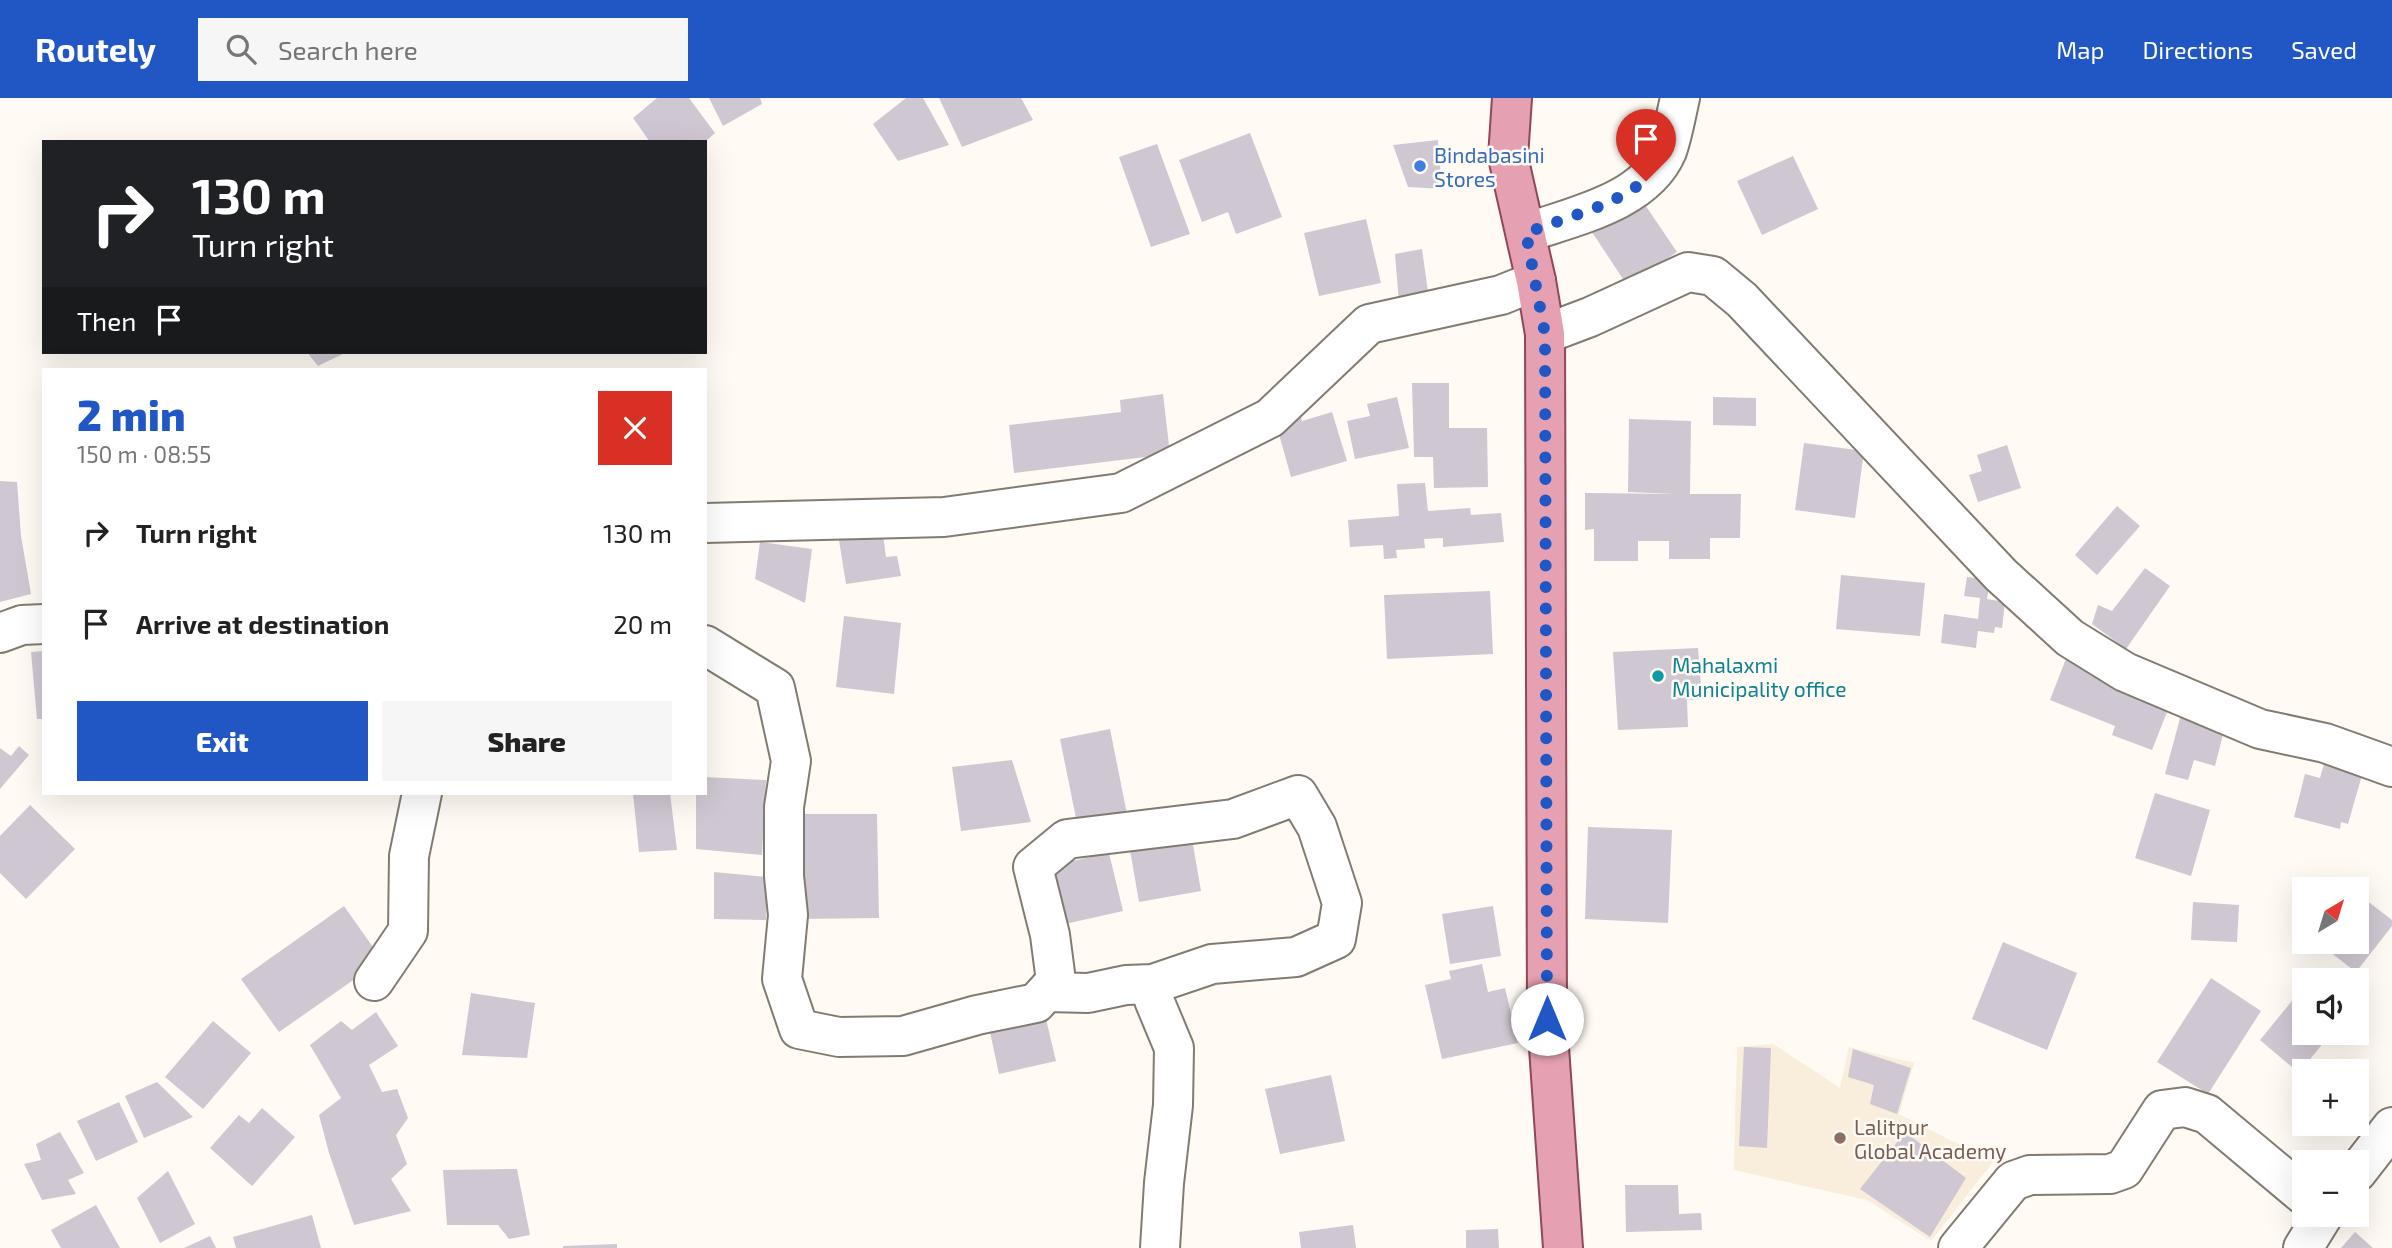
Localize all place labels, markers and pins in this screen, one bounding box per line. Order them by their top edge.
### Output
pin [1616,109,1676,181]
place label: Bindabasini Stores [1434,142,1545,191]
marker: Bindabasini Stores [1412,158,1428,174]
place label: Mahalaxmi Municipality office [1672,652,1847,701]
marker: Mahalaxmi Municipality office [1650,668,1666,684]
place label: Lalitpur Global Academy [1854,1114,2006,1163]
marker: Lalitpur Global Academy [1832,1130,1848,1146]

